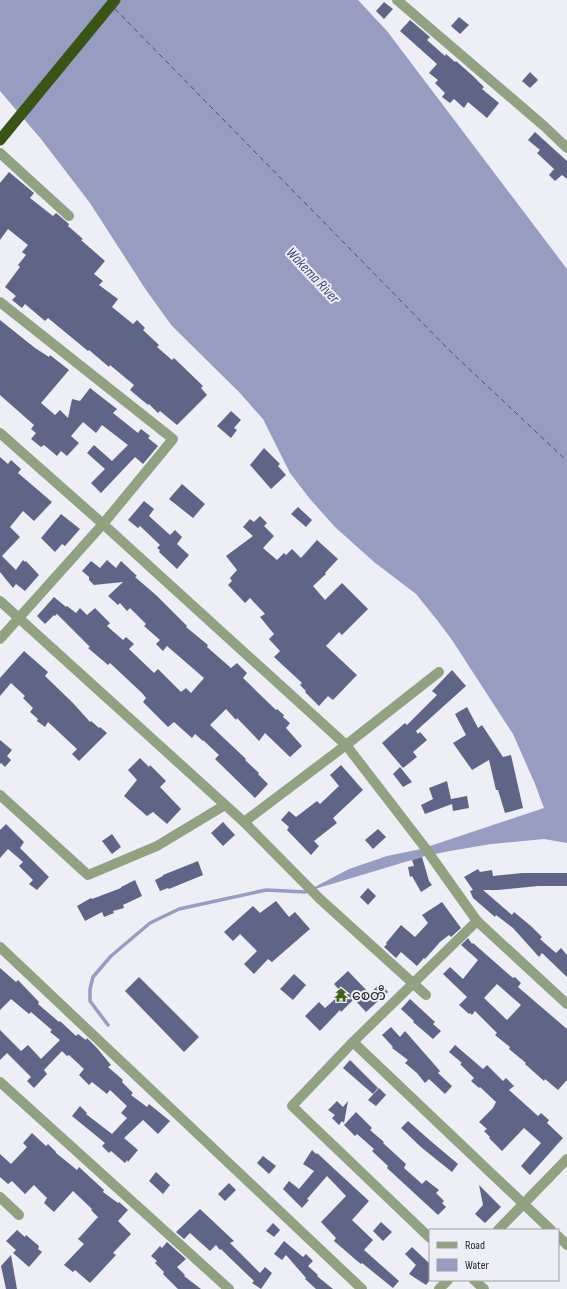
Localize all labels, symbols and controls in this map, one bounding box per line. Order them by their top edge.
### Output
water label: Wakema River [282,243,344,308]
place label: စေတီ [352,985,386,1004]
temple icon: စေတီ [333,987,349,1003]
legend [429,1229,559,1281]
text: Road [465,1238,485,1253]
text: Water [465,1258,489,1273]

